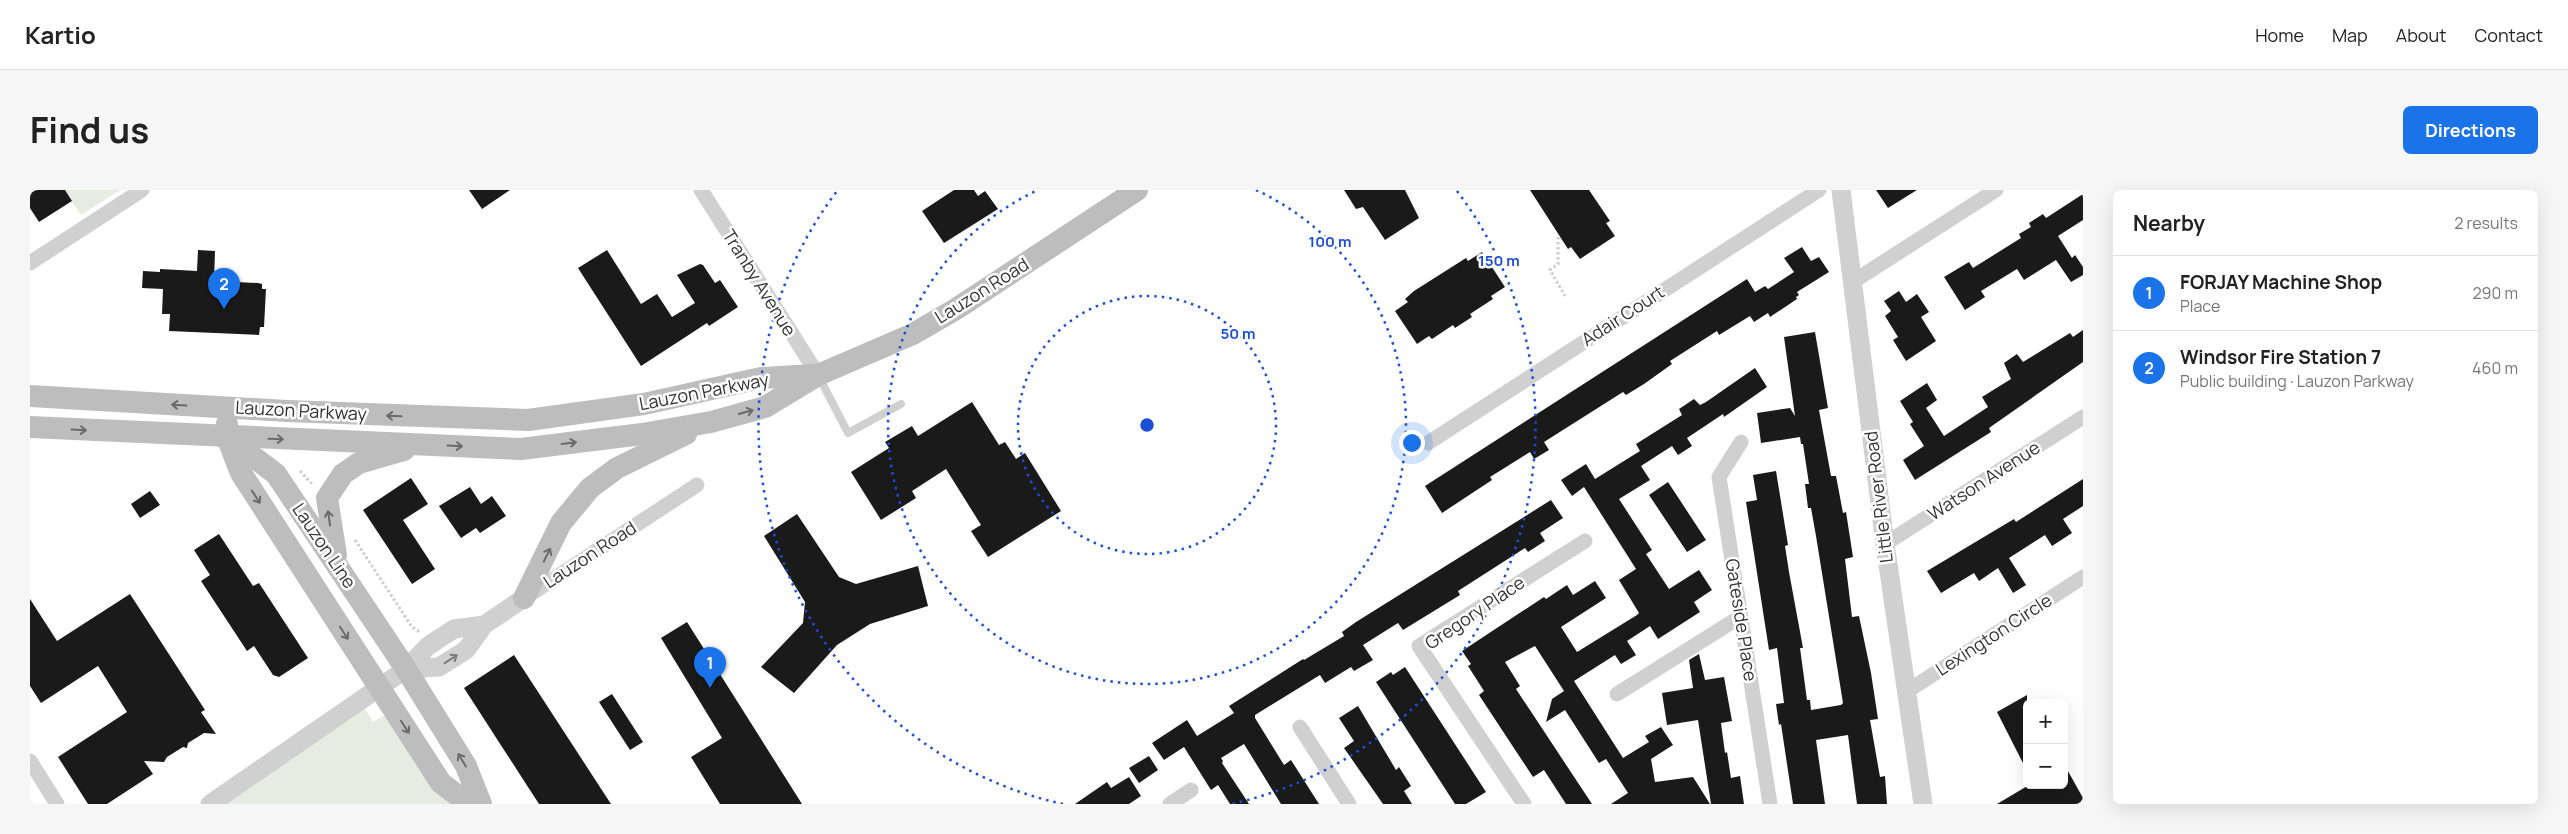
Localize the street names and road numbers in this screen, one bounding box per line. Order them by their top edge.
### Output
street label: Tranby Avenue [717,225,802,340]
street label: Lauzon Road [930,252,1033,328]
street label: Adair Court [1576,279,1669,351]
street label: Lauzon Parkway [637,367,771,415]
street label: Lauzon Parkway [235,395,368,425]
street label: Little River Road [1858,430,1898,564]
street label: Watson Avenue [1923,435,2044,525]
street label: Lauzon Line [287,498,362,593]
street label: Lauzon Road [538,515,641,593]
street label: Gateside Place [1720,557,1764,683]
street label: Gregory Place [1420,570,1529,654]
street label: Lexington Circle [1931,588,2056,681]

